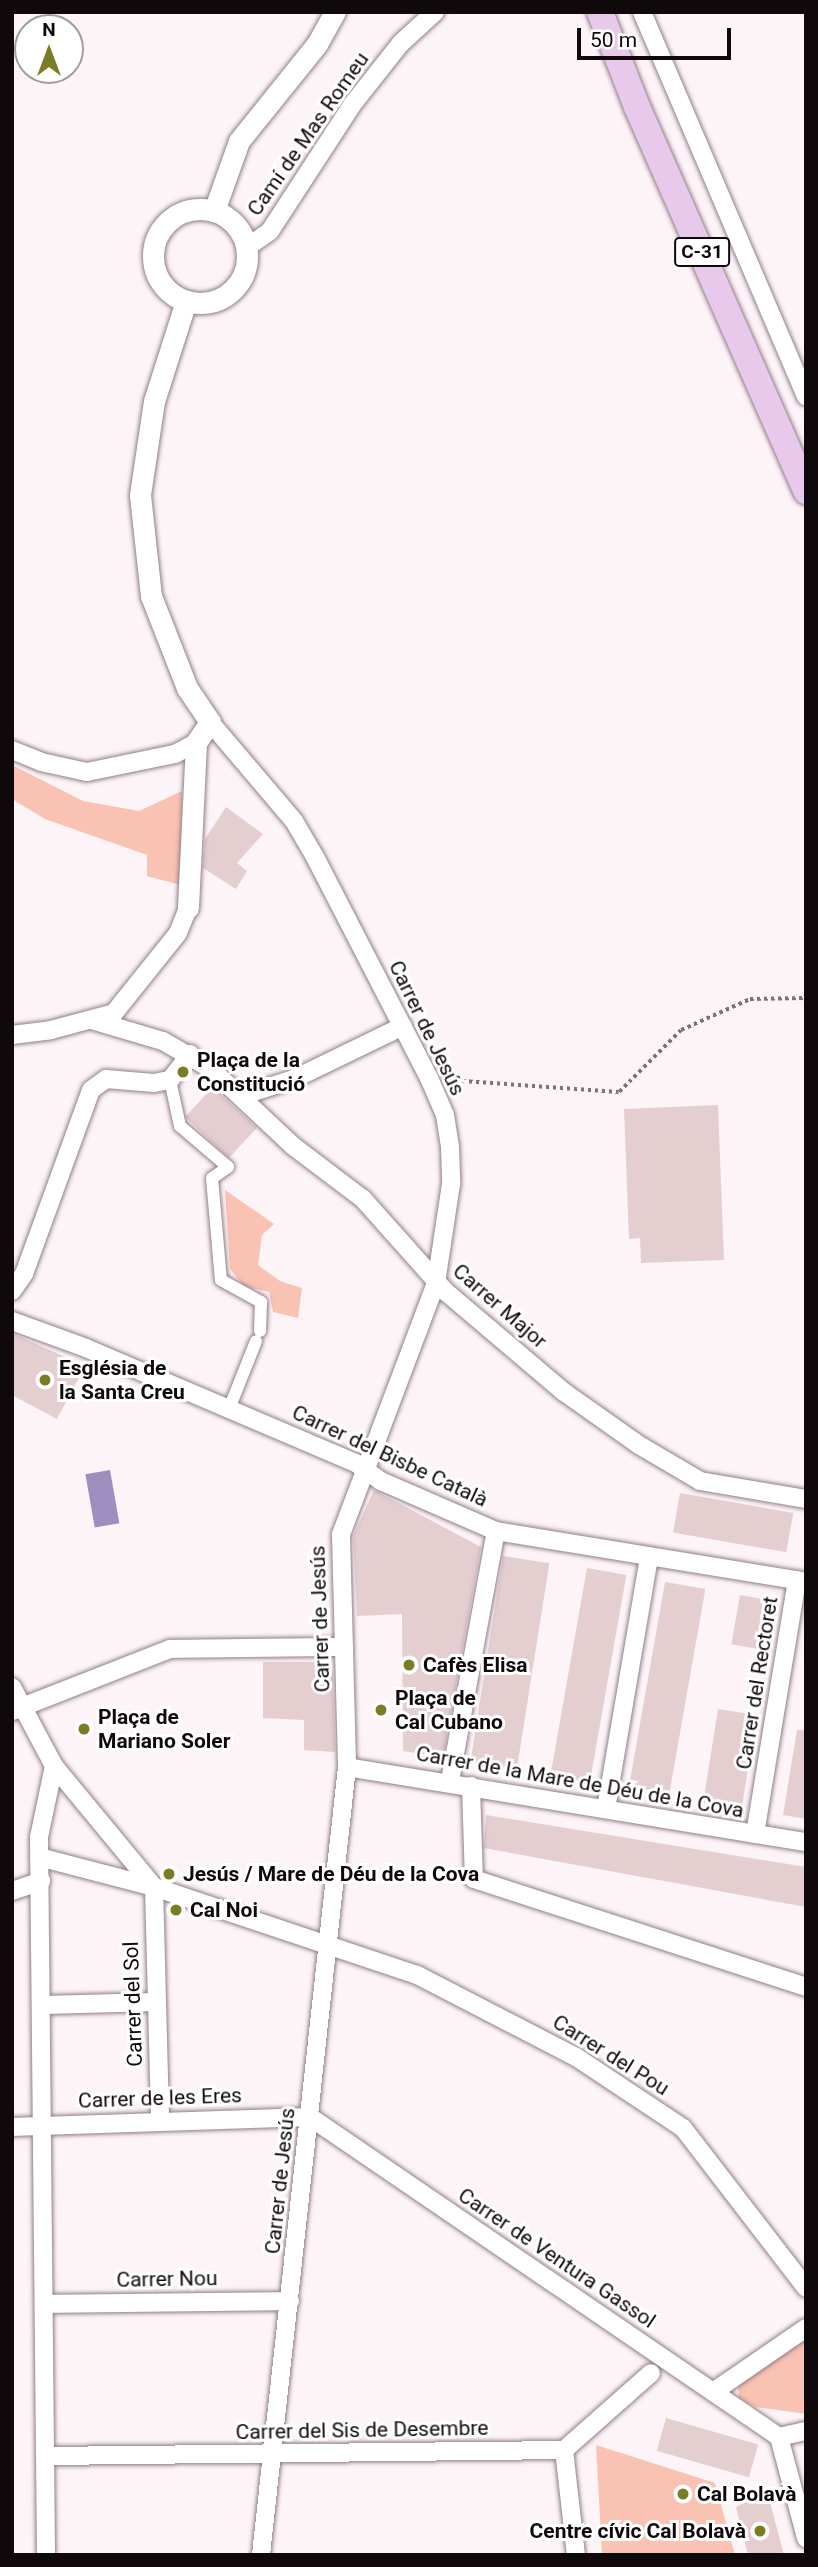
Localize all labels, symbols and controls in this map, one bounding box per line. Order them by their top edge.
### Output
north arrow [14,14,84,84]
scale bar [580,14,734,58]
text: N [42,18,56,41]
text: 50 m [590,28,637,52]
street label: Camí de Mas Romeu [242,47,374,221]
road number: C-31 [674,236,730,268]
street label: Carrer de Jesús [384,957,470,1099]
place label: Plaça de la Constitució [197,1047,305,1097]
marker: Plaça de la Constitució [175,1064,191,1080]
street label: Carrer Major [448,1258,552,1354]
place label: Església de la Santa Creu [59,1355,185,1405]
marker: Església de la Santa Creu [37,1372,53,1388]
street label: Carrer del Bisbe Català [288,1400,492,1512]
street label: Carrer de Jesús [305,1545,335,1693]
street label: Carrer del Rectoret [731,1595,783,1771]
place label: Cafès Elisa [423,1652,528,1678]
marker: Cafès Elisa [401,1657,417,1673]
place label: Plaça de Cal Cubano [395,1685,503,1735]
marker: Plaça de Cal Cubano [373,1702,389,1718]
place label: Plaça de Mariano Soler [98,1704,230,1754]
marker: Plaça de Mariano Soler [76,1721,92,1737]
street label: Carrer de la Mare de Déu de la Cova [414,1741,746,1823]
place label: Jesús / Mare de Déu de la Cova [183,1861,479,1887]
marker: Jesús / Mare de Déu de la Cova [161,1866,177,1882]
place label: Cal Noi [190,1897,258,1923]
marker: Cal Noi [168,1902,184,1918]
street label: Carrer del Sol [118,1941,148,2067]
street label: Carrer del Pou [548,2009,674,2101]
street label: Carrer de les Eres [78,2083,242,2113]
street label: Carrer de Jesús [260,2107,300,2255]
street label: Carrer de Ventura Gassol [453,2182,661,2334]
street label: Carrer Nou [116,2266,218,2292]
street label: Carrer del Sis de Desembre [235,2415,489,2445]
place label: Cal Bolavà [697,2481,796,2507]
marker: Cal Bolavà [675,2486,691,2502]
place label: Centre cívic Cal Bolavà [530,2518,746,2544]
marker: Centre cívic Cal Bolavà [752,2523,768,2539]

